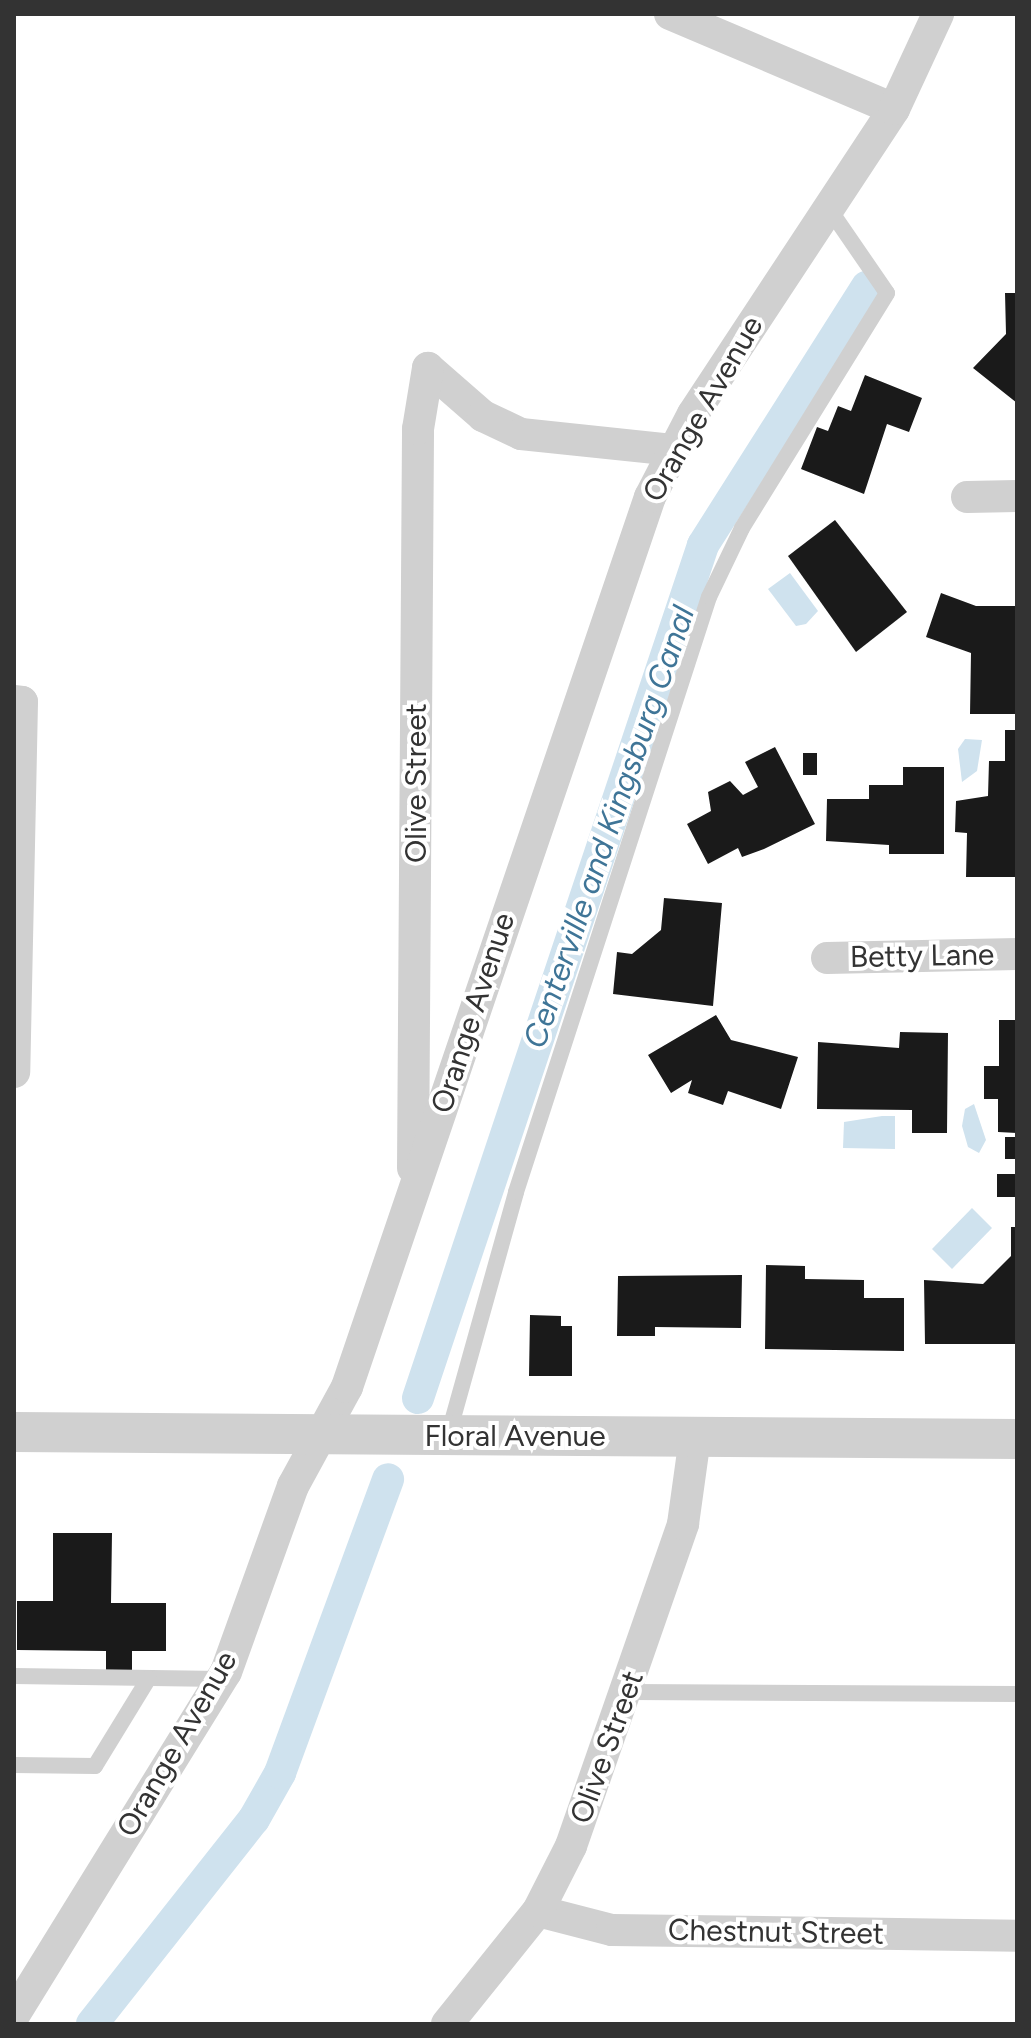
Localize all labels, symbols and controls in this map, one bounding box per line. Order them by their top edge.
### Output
street label: Orange Avenue [635,310,771,508]
water label: Centerville and Kingsburg Canal [515,601,703,1053]
street label: Olive Street [398,703,434,863]
street label: Orange Avenue [424,908,522,1118]
street label: Betty Lane [849,937,995,975]
street label: Floral Avenue [424,1418,606,1454]
street label: Orange Avenue [109,1645,245,1843]
street label: Olive Street [563,1666,651,1828]
street label: Chestnut Street [668,1912,884,1952]

